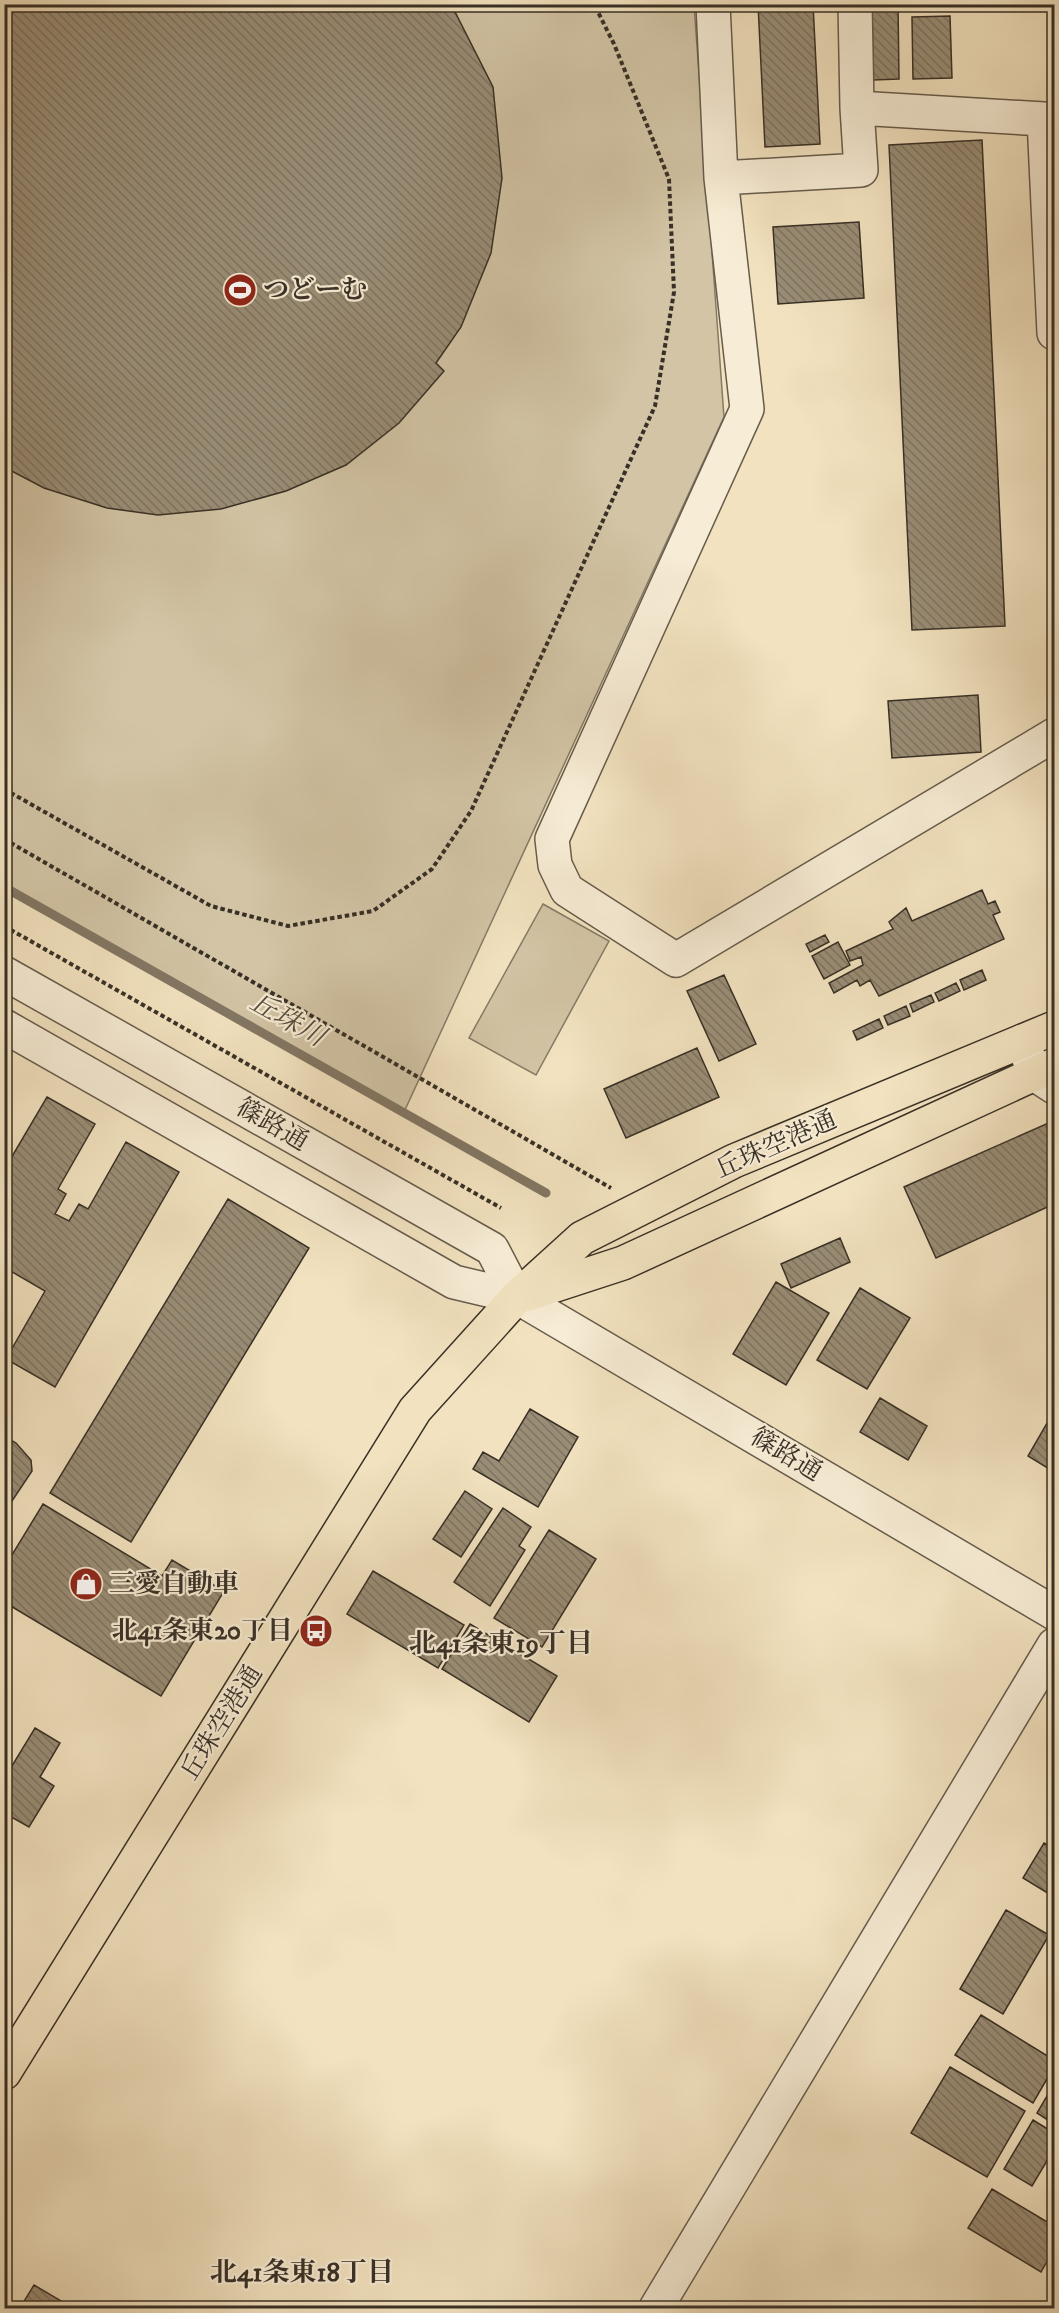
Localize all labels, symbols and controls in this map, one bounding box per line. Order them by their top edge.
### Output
sports icon: つどーむ [222,272,258,308]
place label: つどーむ [263,274,367,307]
water label: 丘珠川 [243,985,333,1056]
street label: 篠路通 [230,1091,314,1159]
street label: 丘珠空港通 [710,1103,842,1187]
street label: 篠路通 [744,1421,828,1489]
shop icon: 三愛自動車 [68,1566,104,1602]
place label: 三愛自動車 [109,1568,239,1601]
bus stop icon: 北41条東20丁目 [298,1613,334,1649]
place label: 北41条東20丁目 [112,1615,293,1648]
district label: 北41条東19丁目 [409,1627,593,1661]
street label: 丘珠空港通 [174,1659,270,1787]
district label: 北41条東18丁目 [210,2256,394,2290]

